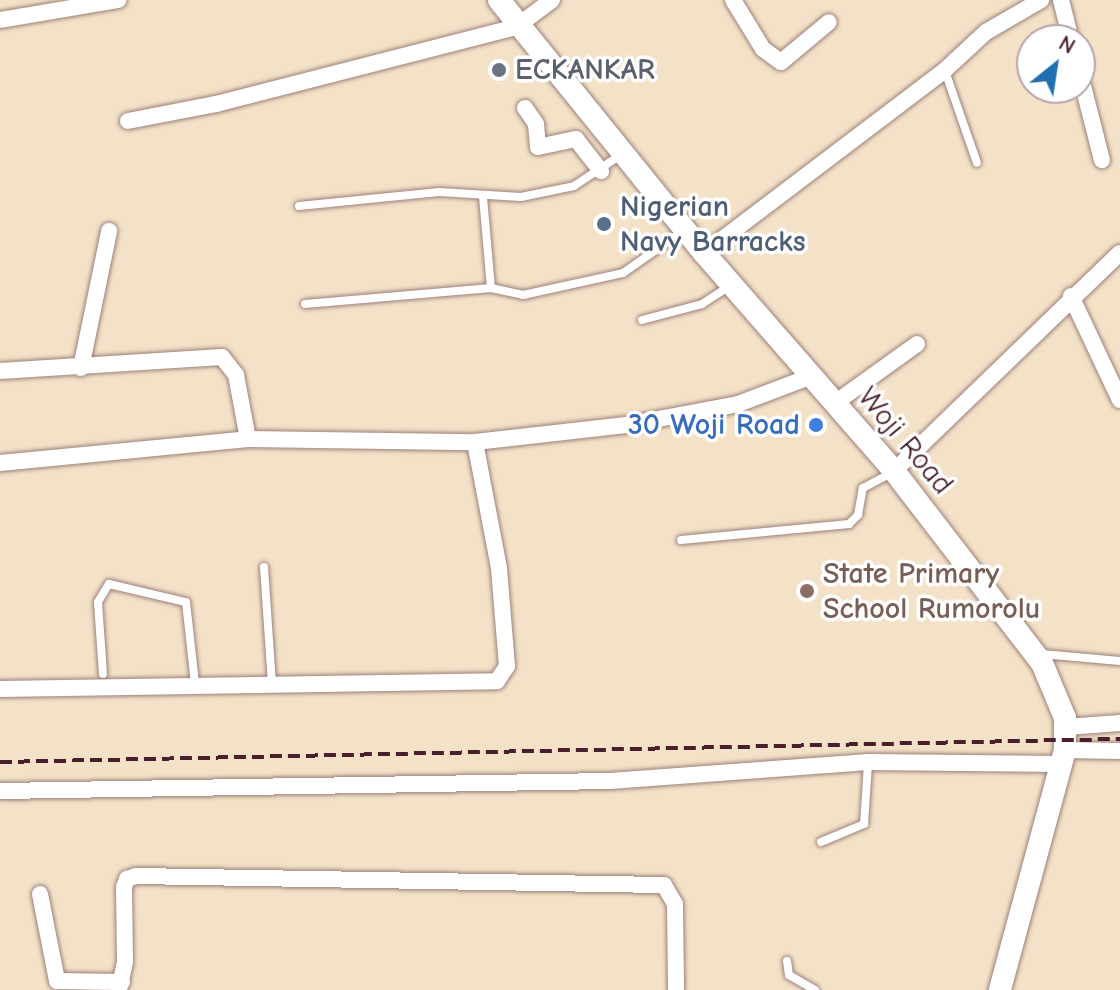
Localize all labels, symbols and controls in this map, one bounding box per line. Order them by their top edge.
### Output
north arrow [1016,24,1096,104]
text: N [1054,30,1080,60]
place label: ECKANKAR [515,52,655,88]
marker: ECKANKAR [490,61,508,79]
place label: Nigerian Navy Barracks [620,189,806,260]
marker: Nigerian Navy Barracks [595,215,613,233]
street label: Woji Road [850,380,960,502]
place label: 30 Woji Road [628,407,800,443]
marker: 30 Woji Road [807,416,825,434]
place label: State Primary School Rumorolu [823,556,1040,626]
marker: State Primary School Rumorolu [798,582,816,600]

